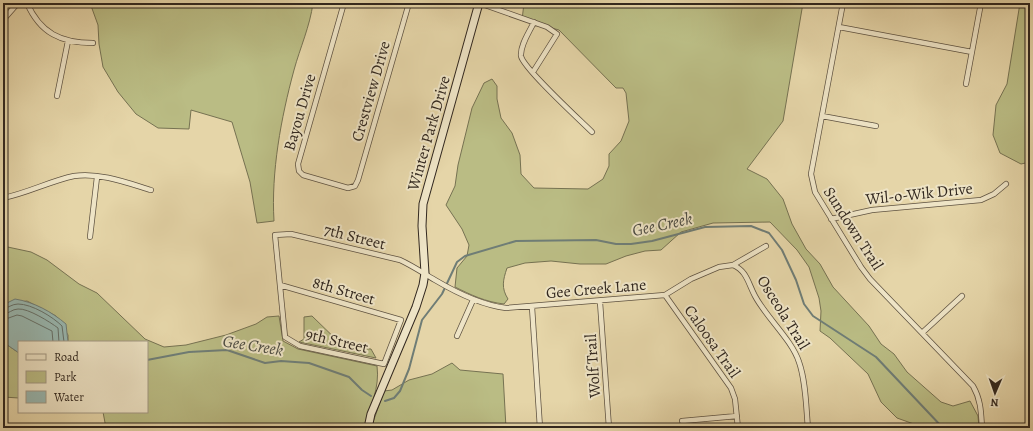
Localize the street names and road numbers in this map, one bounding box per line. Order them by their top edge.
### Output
street label: Crestview Drive [346,38,396,144]
street label: Bayou Drive [278,71,321,153]
street label: Winter Park Drive [402,73,456,194]
street label: Wil-o-Wik Drive [864,177,974,211]
street label: Sundown Trail [818,182,888,275]
street label: 7th Street [322,219,388,255]
street label: Osceola Trail [752,271,815,354]
street label: 8th Street [310,272,378,310]
street label: Gee Creek Lane [545,274,647,304]
street label: Caloosa Trail [679,301,745,383]
street label: 9th Street [303,323,370,359]
street label: Wolf Trail [580,333,606,400]

